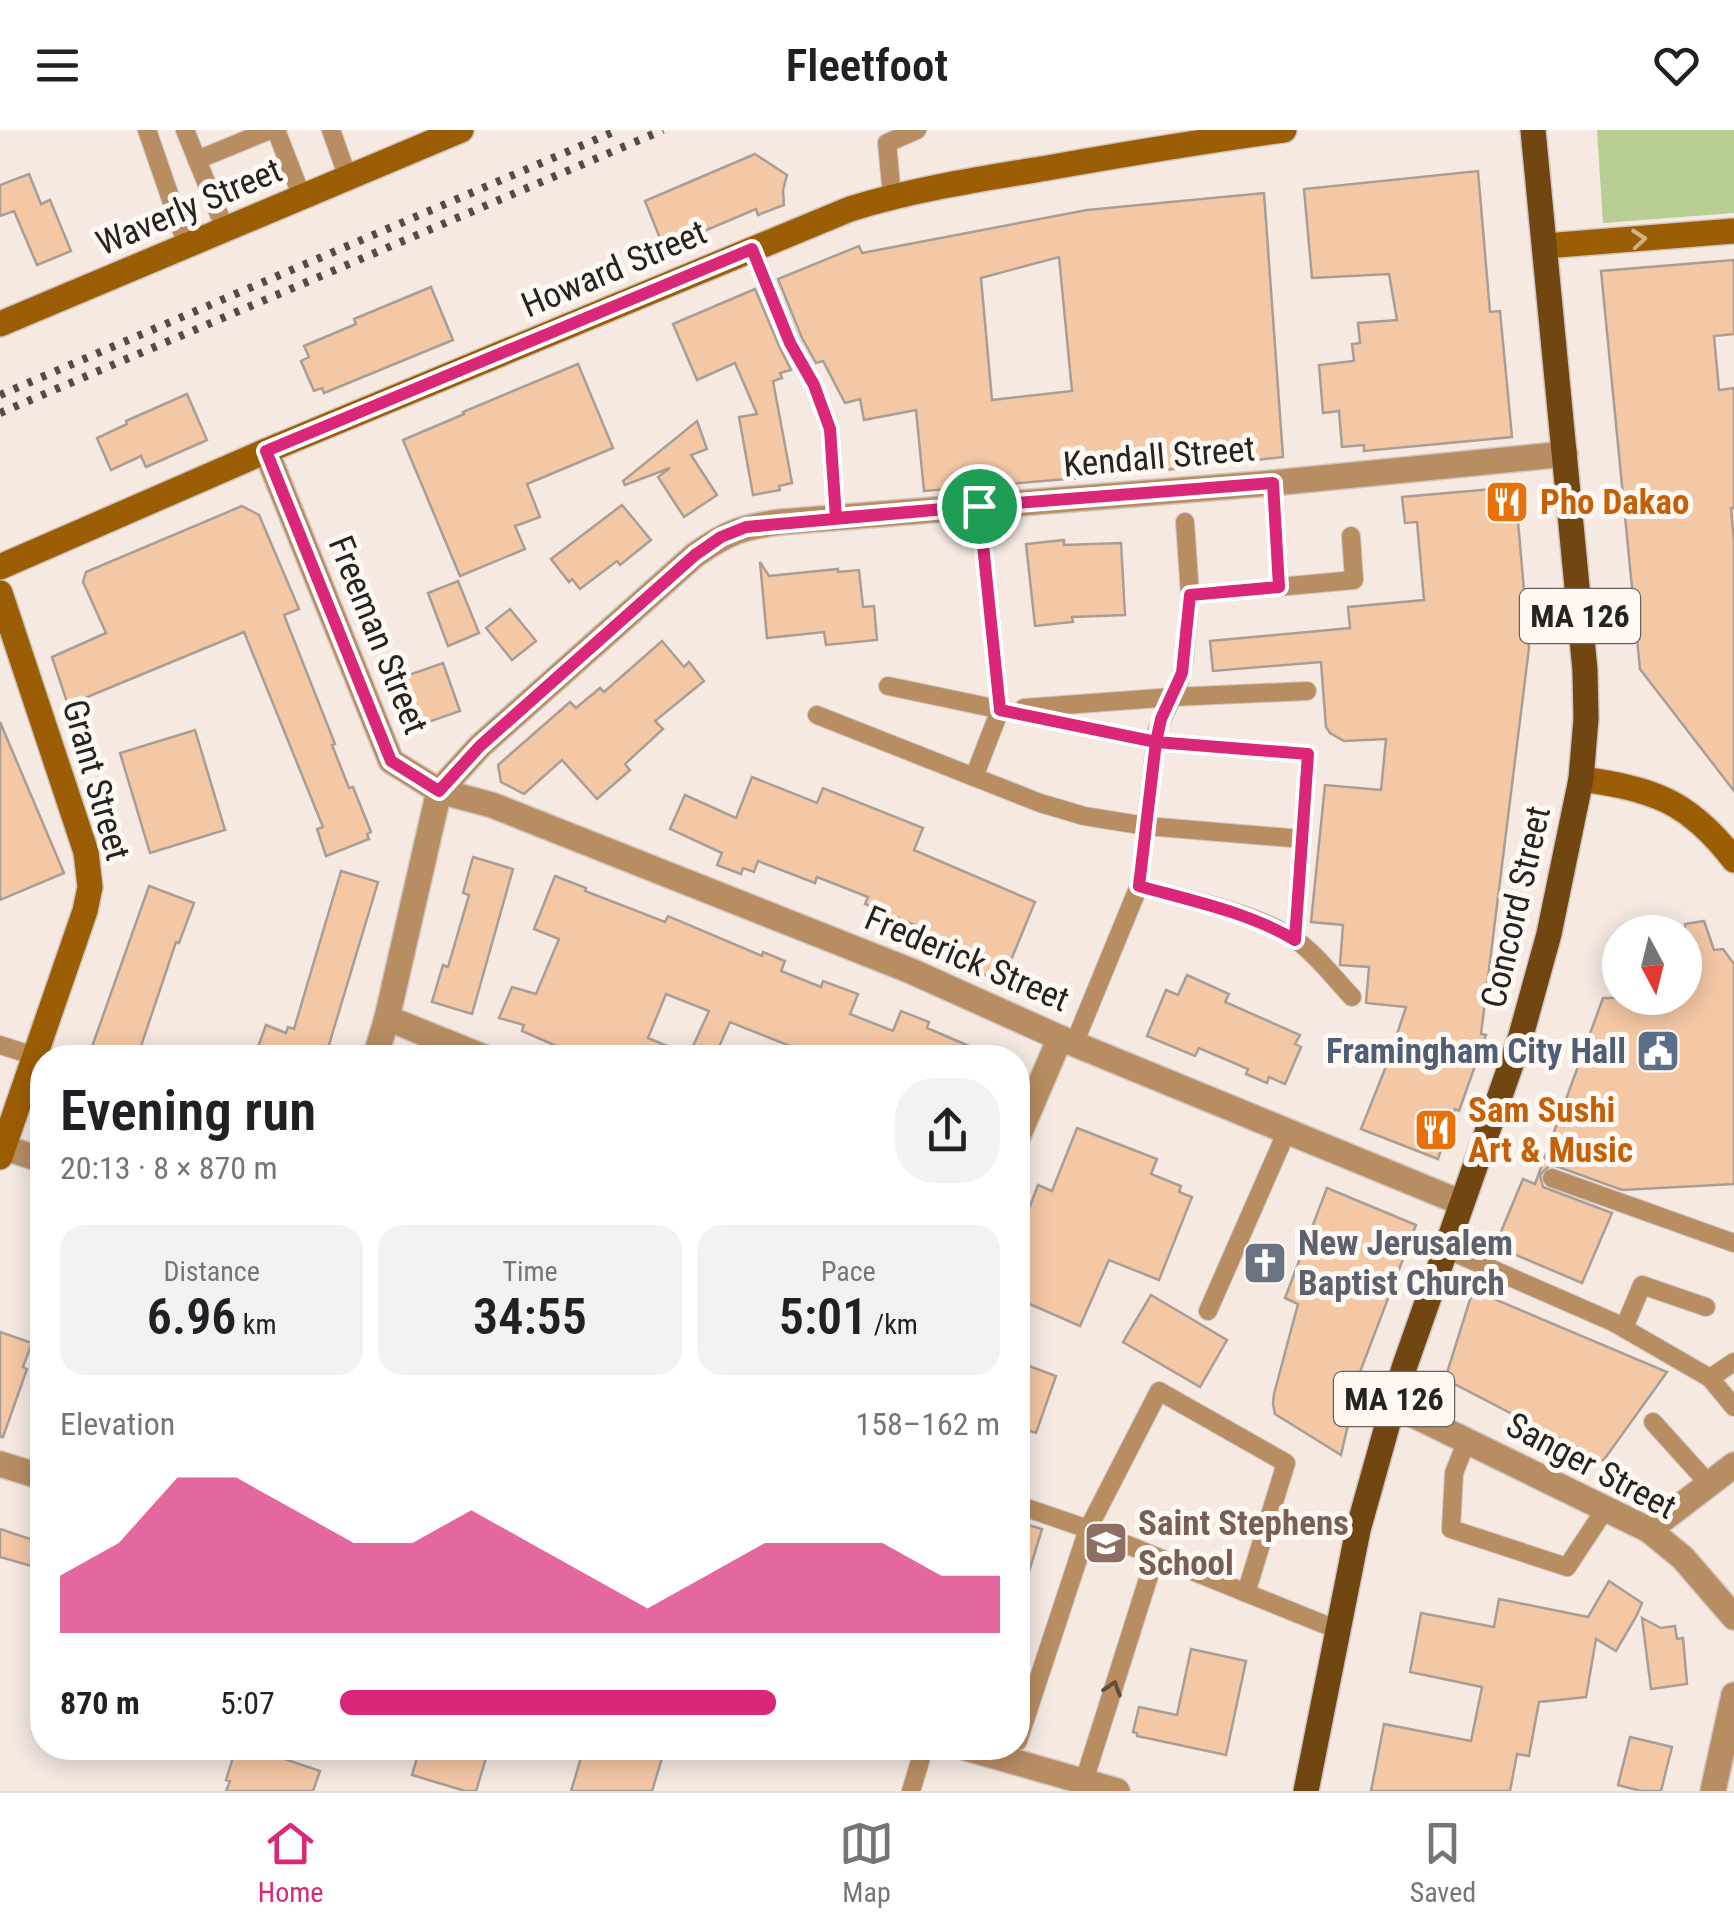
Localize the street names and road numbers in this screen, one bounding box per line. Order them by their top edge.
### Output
street label: Waverly Street [90,150,288,264]
street label: Howard Street [516,212,712,326]
street label: Kendall Street [1061,428,1257,486]
street label: Freeman Street [320,530,436,740]
road number: MA 126 [1520,589,1640,643]
street label: Grant Street [54,695,138,865]
street label: Concord Street [1473,802,1559,1012]
street label: Frederick Street [859,898,1075,1020]
road number: MA 126 [1334,1372,1454,1426]
street label: Sanger Street [1499,1404,1683,1528]

